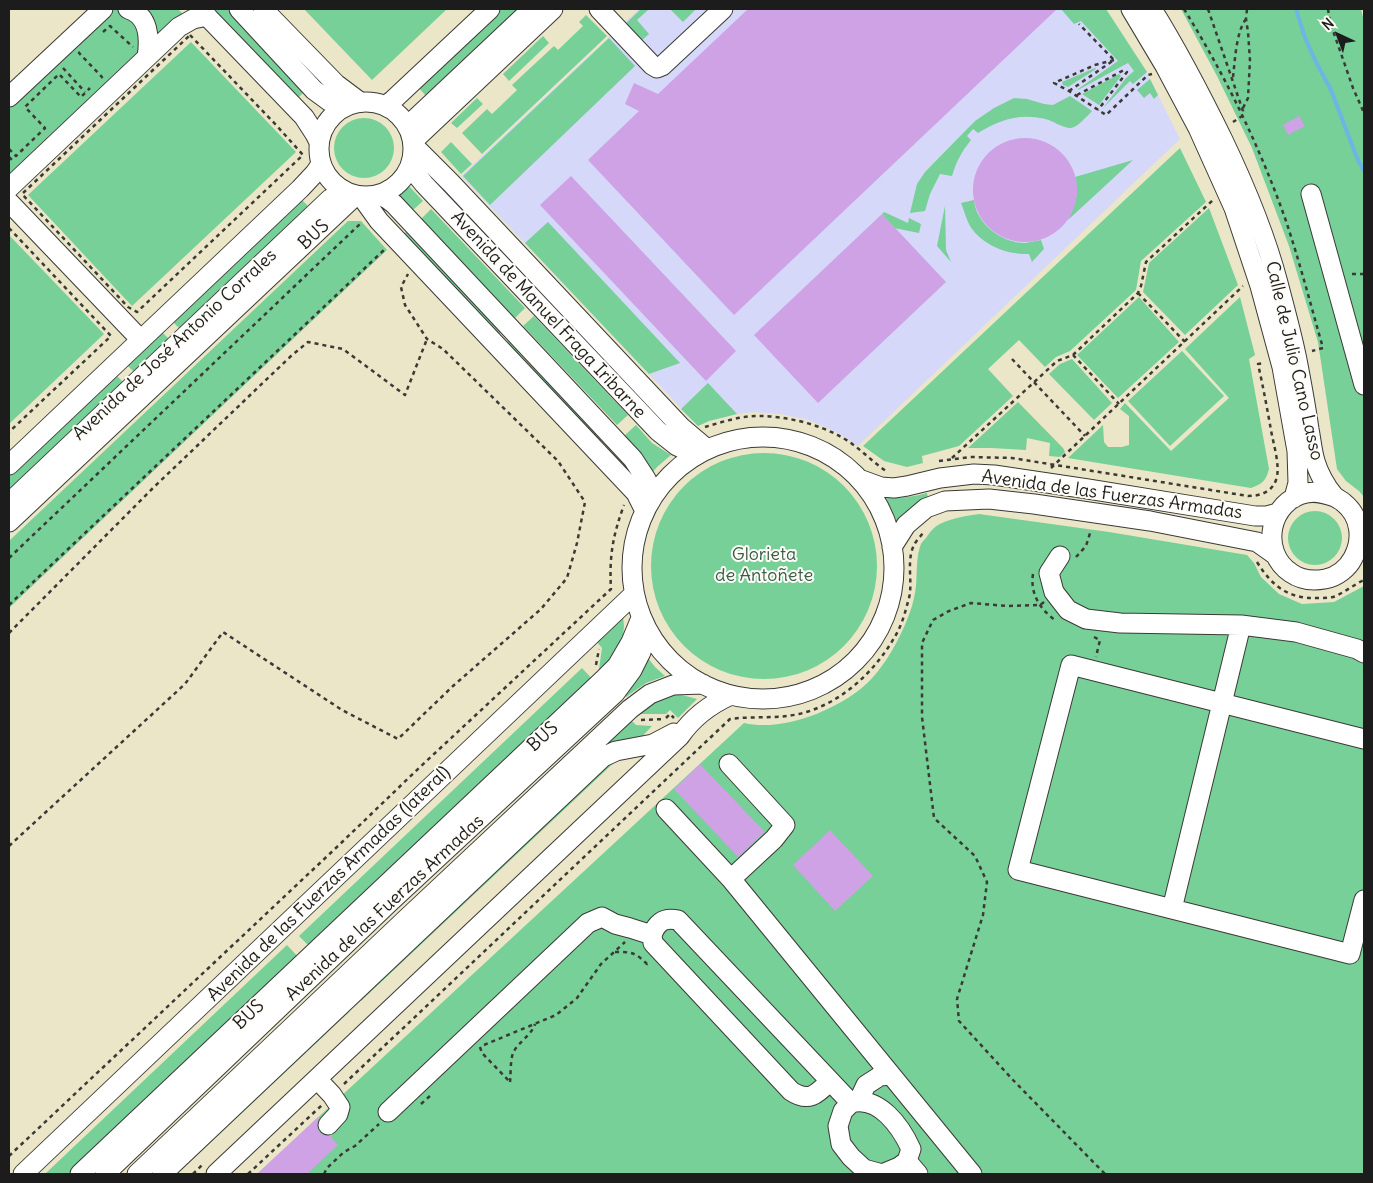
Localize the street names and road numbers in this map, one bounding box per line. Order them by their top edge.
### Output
street label: Avenida de Manuel Fraga Iribarne [446,207,650,423]
street label: BUS [294,215,334,255]
street label: Avenida de José Antonio Corrales [69,245,281,445]
street label: Calle de Julio Cano Lasso [1261,259,1327,463]
street label: Avenida de las Fuerzas Armadas [980,466,1244,524]
street label: BUS [523,717,563,757]
street label: Avenida de las Fuerzas Armadas (lateral) [203,762,455,1006]
street label: Avenida de las Fuerzas Armadas [281,810,489,1006]
street label: BUS [229,995,269,1035]

